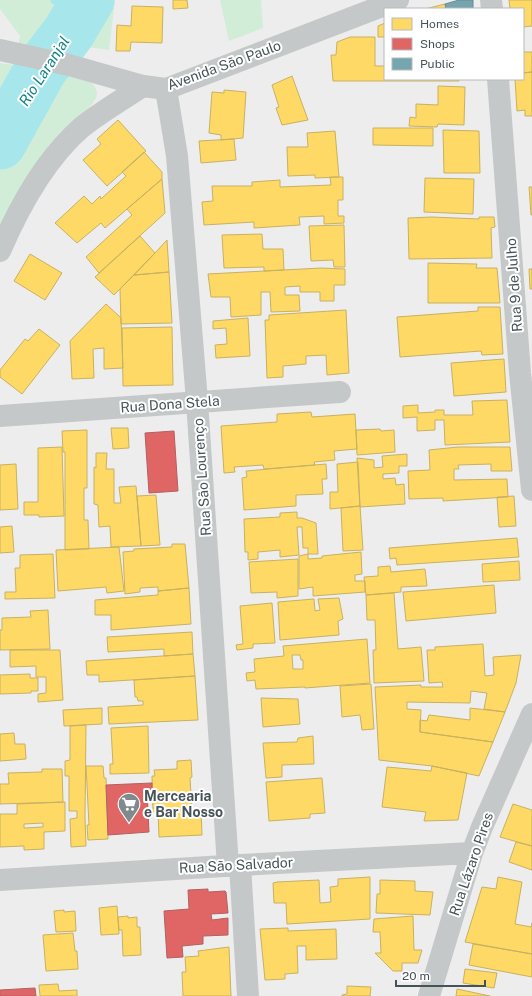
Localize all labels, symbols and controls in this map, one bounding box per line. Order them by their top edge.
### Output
legend [384,8,524,80]
text: Homes [420,17,459,31]
water label: Rio Laranjal [15,33,73,109]
street label: Avenida São Paulo [165,37,283,93]
text: Shops [420,37,455,51]
text: Public [420,57,455,71]
street label: Rua 9 de Julho [503,237,525,332]
street label: Rua Dona Stela [120,393,220,415]
street label: Rua São Lourenço [190,418,214,536]
place label: Mercearia e Bar Nosso [144,788,223,820]
supermarket icon: Mercearia e Bar Nosso [116,791,142,824]
street label: Rua Lázaro Pires [446,810,496,918]
street label: Rua São Salvador [178,854,294,876]
scale bar [396,962,485,988]
text: 20 m [402,969,430,983]

